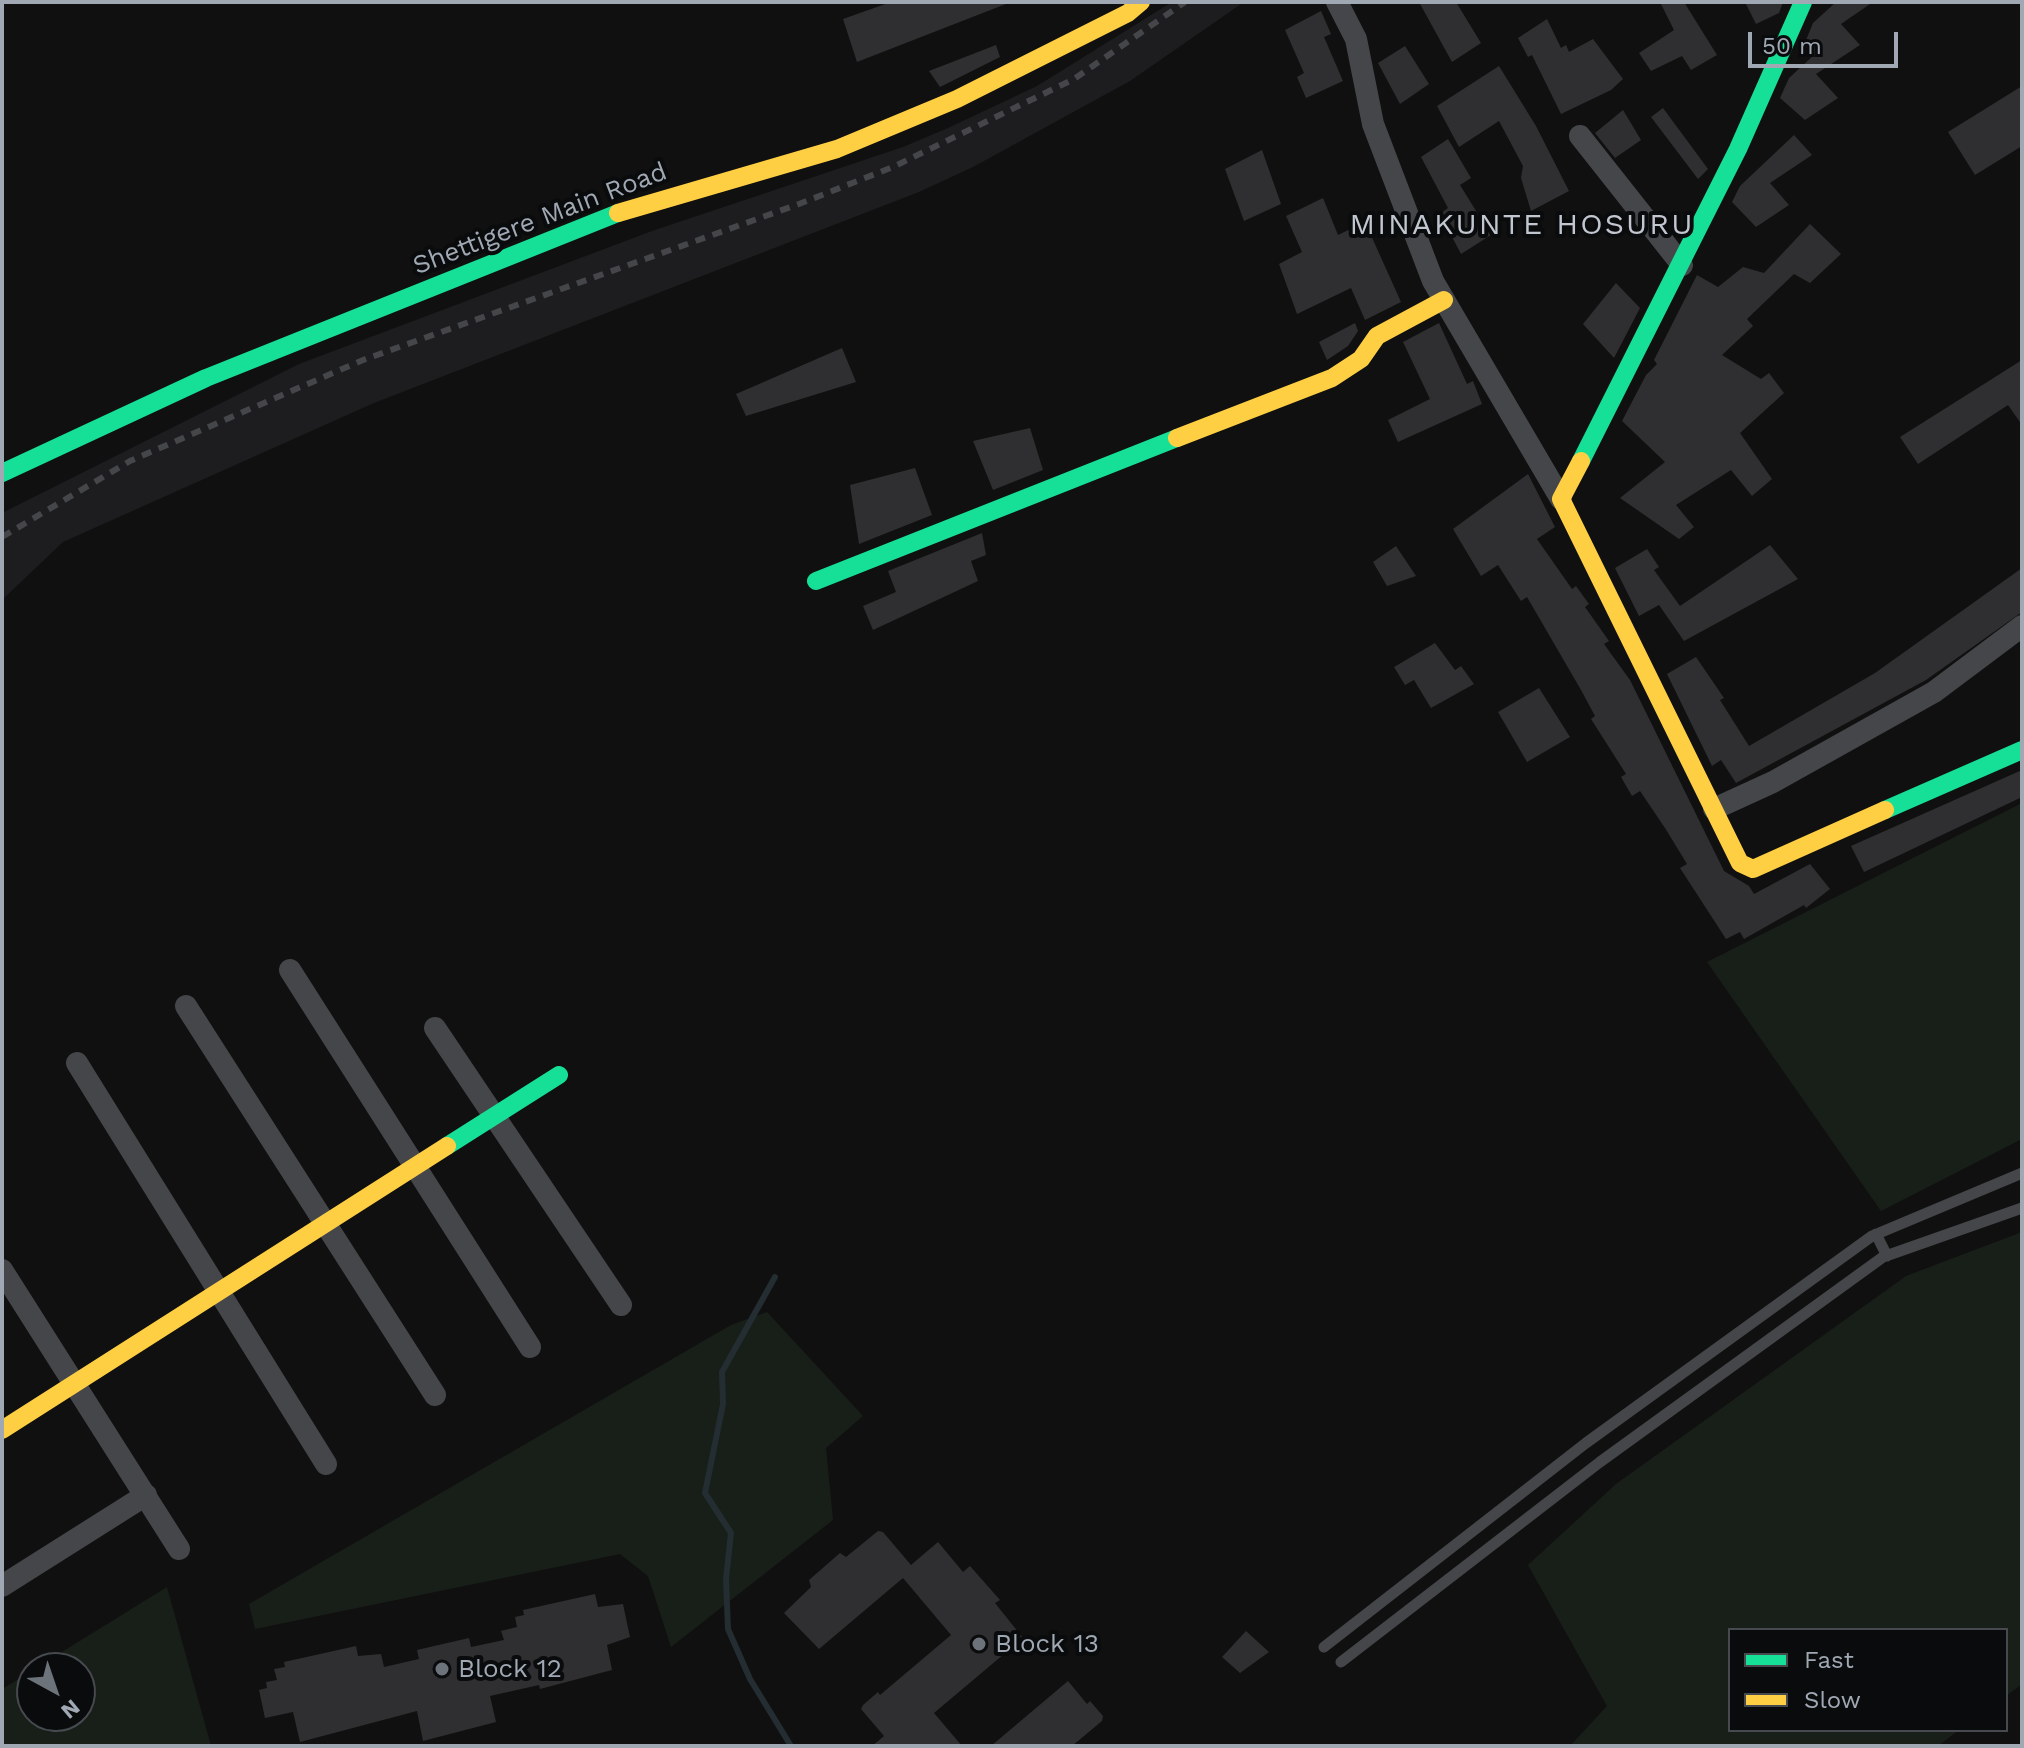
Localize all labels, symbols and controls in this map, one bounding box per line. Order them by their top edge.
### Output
scale bar [1752,16,1902,66]
text: 50 m [1762,32,1822,60]
street label: Shettigere Main Road [409,156,671,282]
district label: MINAKUNTE HOSURU [1350,207,1694,243]
place label: Block 13 [995,1628,1099,1660]
legend [1728,1628,2008,1732]
marker: Block 13 [970,1635,988,1653]
text: Fast [1804,1646,1854,1674]
north arrow [16,1652,96,1732]
place label: Block 12 [458,1653,562,1685]
marker: Block 12 [433,1660,451,1678]
text: Slow [1804,1686,1861,1714]
text: N [56,1694,85,1724]

